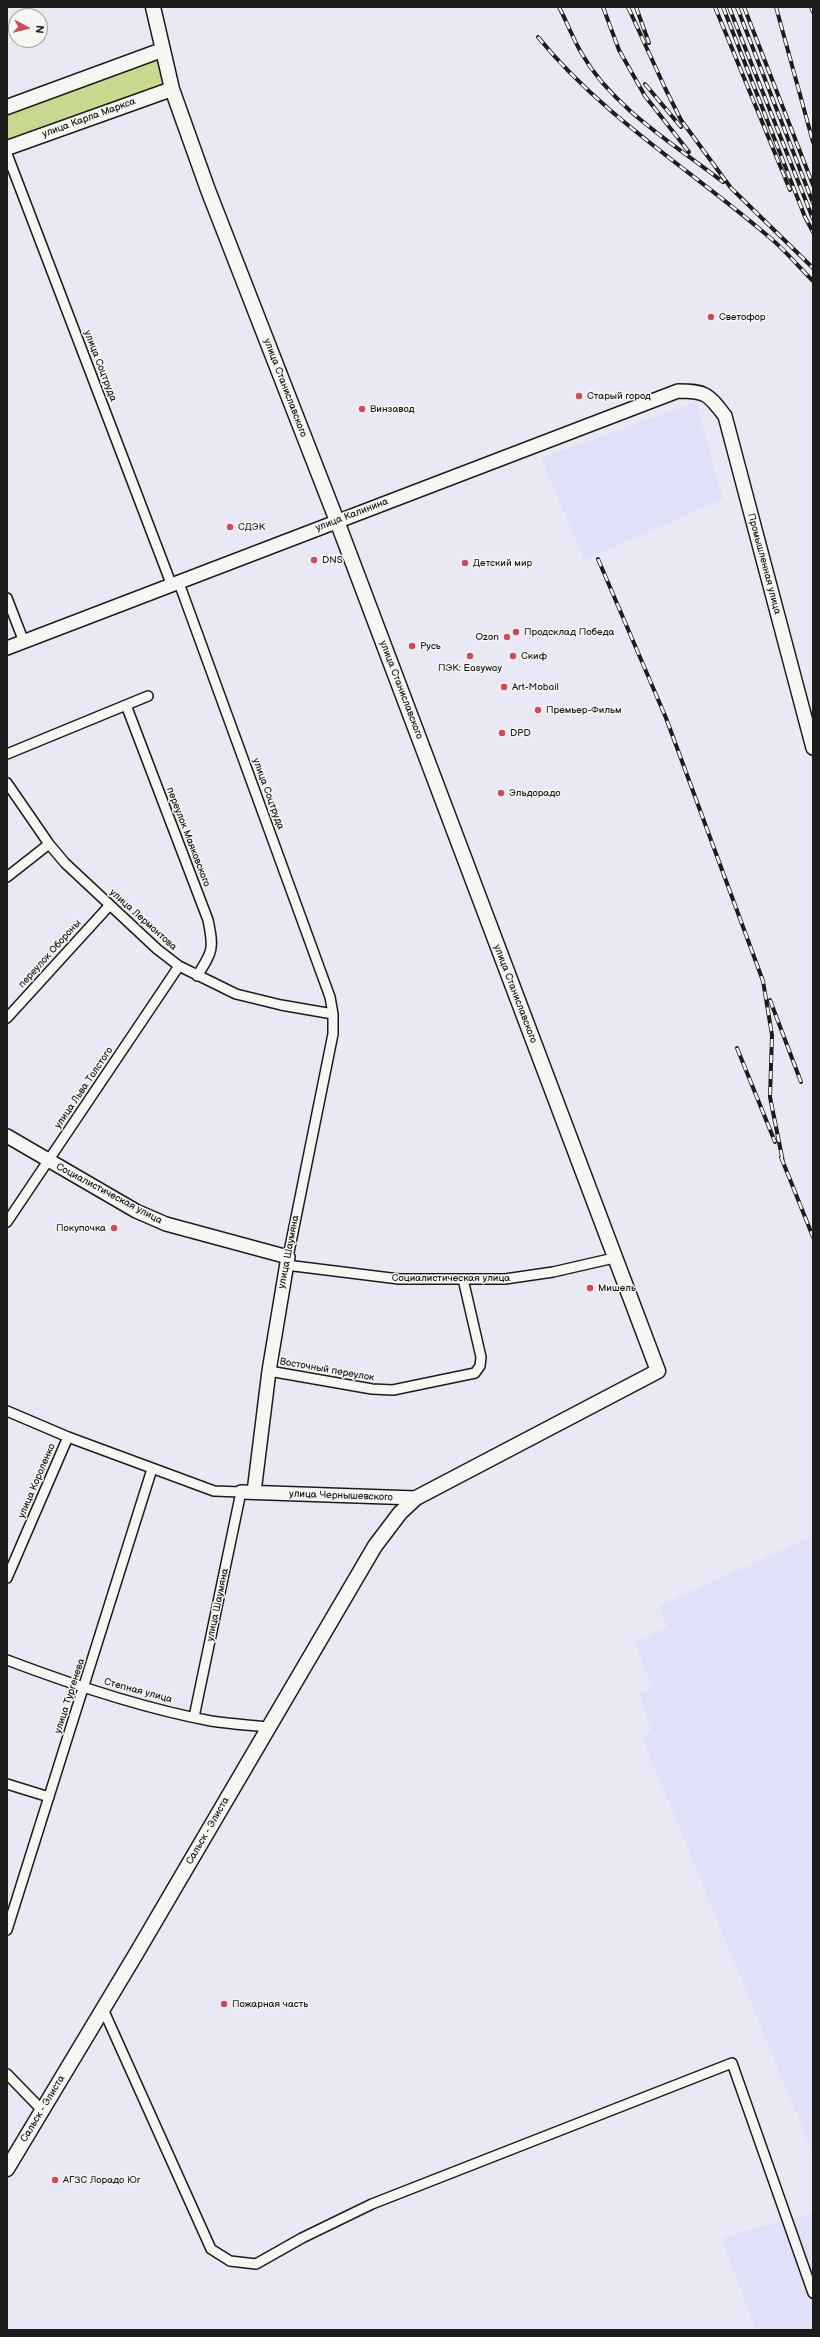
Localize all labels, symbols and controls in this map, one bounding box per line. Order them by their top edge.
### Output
north arrow [8,8,48,48]
text: N [32,24,46,34]
street label: улица Карла Маркса [41,96,137,140]
place label: Светофор [719,311,765,323]
marker: Светофор [706,312,716,322]
street label: улица Соцтруда [81,329,119,403]
street label: улица Станиславского [261,337,309,439]
place label: Старый город [587,390,651,402]
marker: Старый город [574,391,584,401]
place label: Винзавод [370,403,415,415]
marker: Винзавод [357,404,367,414]
street label: улица Калинина [314,496,390,534]
street label: Промышленная улица [745,512,783,616]
place label: СДЭК [238,521,265,533]
marker: СДЭК [225,522,235,532]
place label: DNS [322,554,343,566]
marker: DNS [309,555,319,565]
place label: Детский мир [473,557,532,569]
marker: Детский мир [460,558,470,568]
place label: Продсклад Победа [524,626,614,638]
marker: Продсклад Победа [511,627,521,637]
place label: Ozon [476,631,499,643]
marker: Ozon [502,632,512,642]
street label: улица Станиславского [377,639,425,741]
place label: Русь [420,640,441,652]
marker: Русь [407,641,417,651]
place label: Скиф [521,650,547,662]
marker: ПЭК: Easyway [465,651,475,661]
marker: Скиф [508,651,518,661]
place label: ПЭК: Easyway [438,662,502,674]
place label: Art-Mobail [512,681,559,693]
marker: Art-Mobail [499,682,509,692]
place label: Премьер-Фильм [546,704,622,716]
marker: Премьер-Фильм [533,705,543,715]
place label: DPD [510,727,531,739]
marker: DPD [497,728,507,738]
street label: улица Соцтруда [250,757,286,831]
street label: переулок Маяковского [163,786,213,888]
place label: Эльдорадо [509,787,561,799]
marker: Эльдорадо [496,788,506,798]
street label: улица Лермонтова [107,887,179,953]
street label: переулок Обороны [16,917,84,991]
street label: улица Станиславского [491,943,539,1045]
street label: улица Льва Толстого [52,1045,116,1131]
street label: Социалистическая улица [54,1161,164,1227]
street label: улица Шаумяна [276,1214,302,1290]
place label: Покупочка [56,1222,106,1234]
marker: Покупочка [109,1223,119,1233]
street label: Социалистическая улица [392,1272,510,1284]
place label: Мишель [598,1282,636,1294]
marker: Мишель [585,1283,595,1293]
street label: Восточный переулок [279,1356,375,1384]
street label: улица Короленко [16,1442,58,1520]
street label: улица Чернышевского [289,1488,393,1504]
street label: улица Шаумяна [204,1567,232,1643]
street label: улица Тургенева [52,1657,88,1735]
street label: Степная улица [103,1676,173,1706]
street label: Сальск - Элиста [184,1795,232,1867]
place label: Пожарная часть [232,1998,308,2010]
marker: Пожарная часть [219,1999,229,2009]
street label: Сальск - Элиста [18,2073,68,2145]
place label: АГЗС Лорадо Юг [63,2174,141,2186]
marker: АГЗС Лорадо Юг [50,2175,60,2185]

